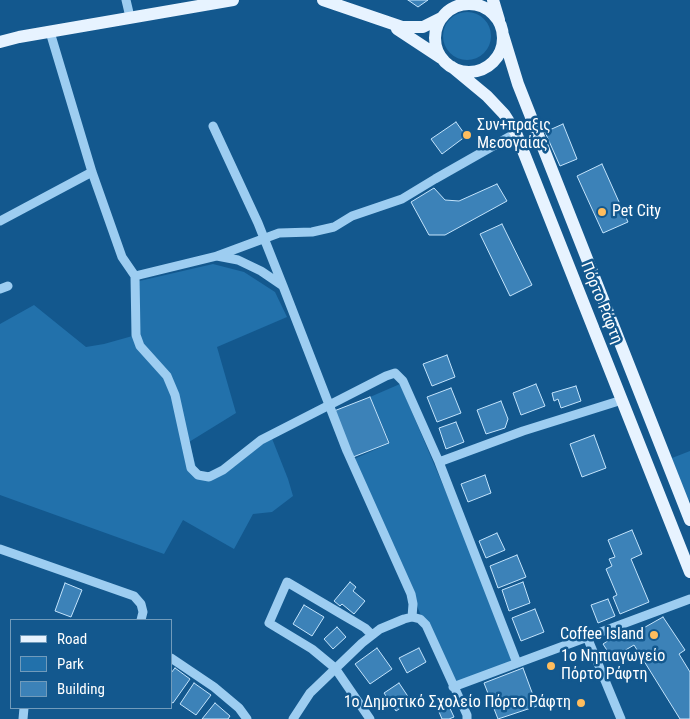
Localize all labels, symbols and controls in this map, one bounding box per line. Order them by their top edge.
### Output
place label: Συν+πραξις Μεσογαίας [477,116,551,154]
marker: Συν+πραξις Μεσογαίας [461,129,473,141]
place label: Pet City [612,202,661,222]
marker: Pet City [596,206,608,218]
street label: Πόρτο Ράφτη [576,259,626,347]
legend [10,619,172,709]
place label: Coffee Island [560,625,644,645]
marker: Coffee Island [648,629,660,641]
text: Road [57,630,87,648]
place label: 1ο Νηπιαγωγείο Πόρτο Ράφτη [561,647,665,685]
text: Park [57,655,84,673]
marker: 1ο Νηπιαγωγείο Πόρτο Ράφτη [545,660,557,672]
text: Building [57,680,105,698]
place label: 1ο Δημοτικό Σχολείο Πόρτο Ράφτη [344,693,571,713]
marker: 1ο Δημοτικό Σχολείο Πόρτο Ράφτη [575,697,587,709]

